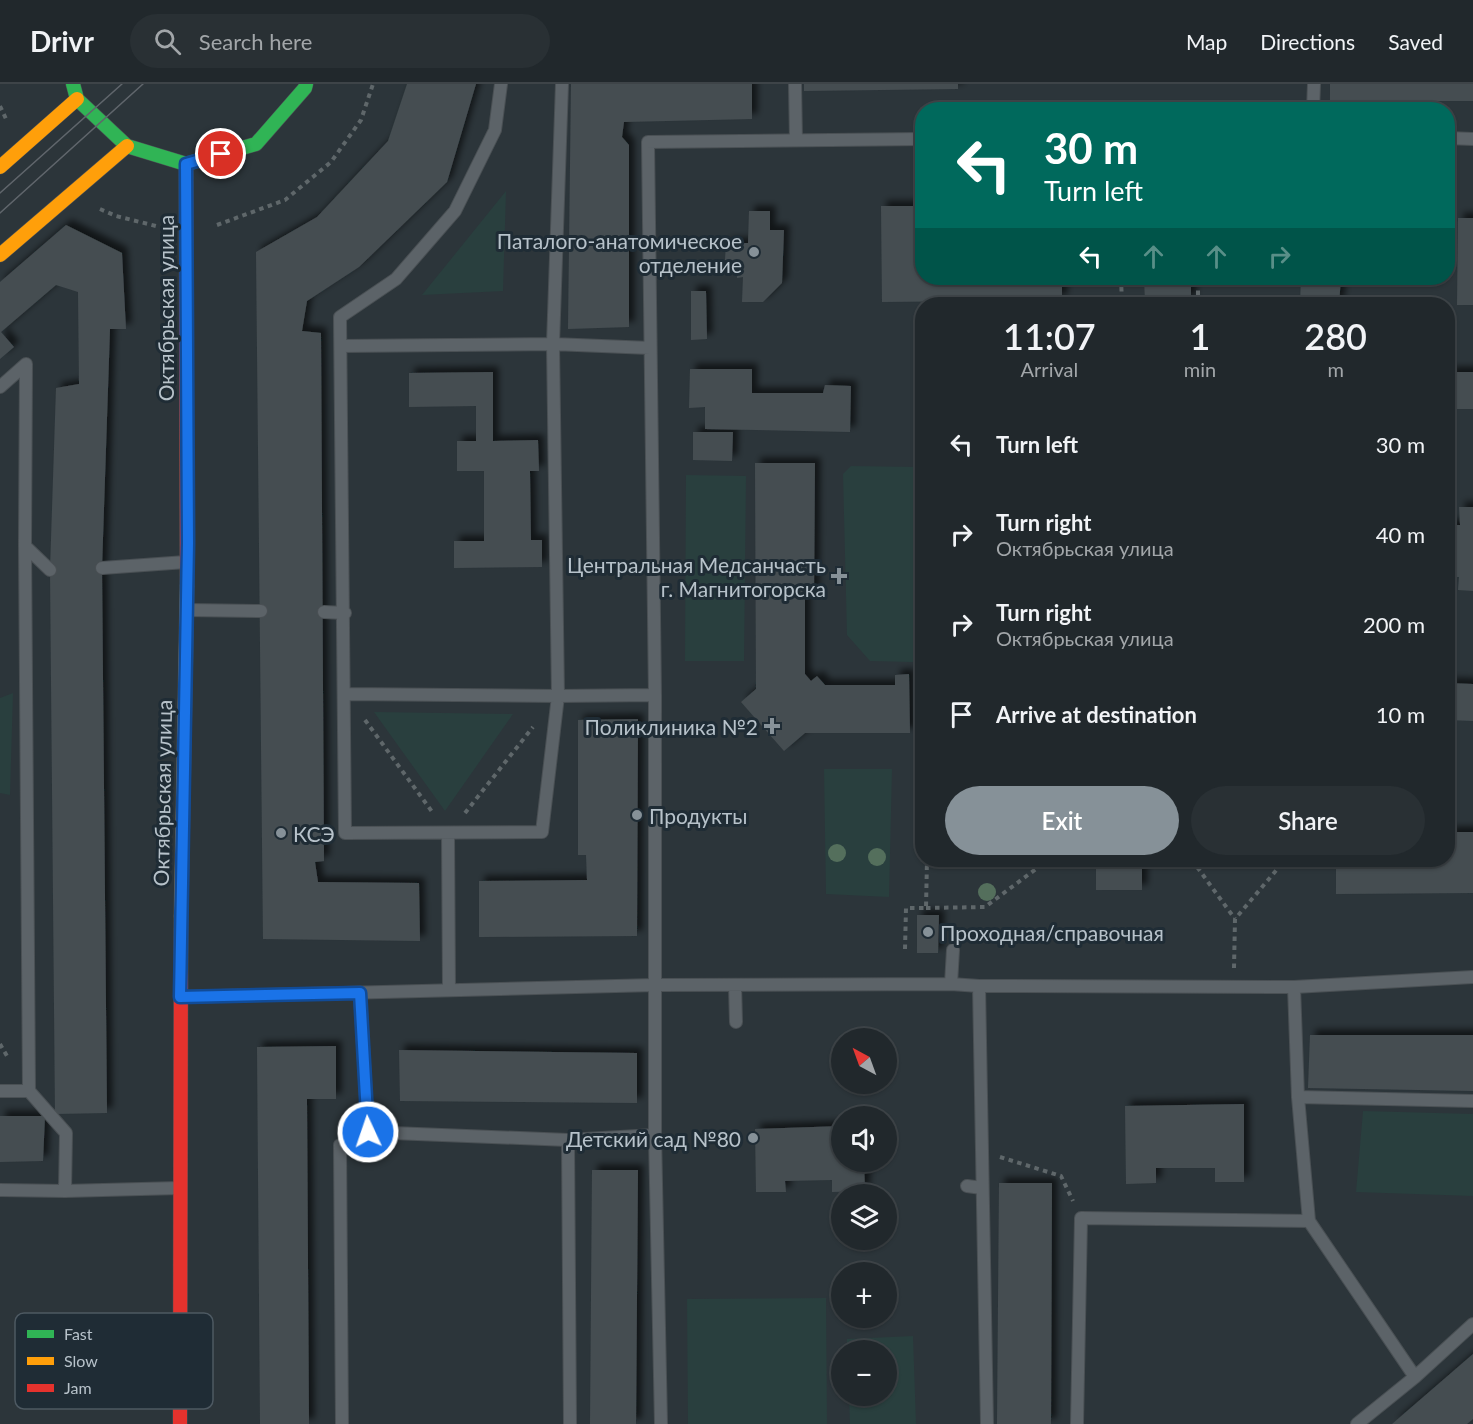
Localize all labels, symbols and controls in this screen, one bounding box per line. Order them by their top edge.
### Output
search box [130,14,550,68]
text: Drivr [30,24,94,58]
icon: search [151,25,184,58]
text: Search here [199,28,312,55]
text: Map [1186,29,1227,54]
text: Directions [1260,29,1355,54]
text: Saved [1388,29,1443,54]
text: 30 m [1044,123,1138,173]
icon: left [945,126,1023,204]
pin [195,128,246,179]
icon: arrive [204,137,237,170]
text: Turn left [1044,174,1143,207]
street label: Октябрьская улица [153,215,178,401]
place label: Паталого-анатомическое отделение [497,228,742,277]
icon: left [1074,240,1107,273]
icon: ahead [1137,240,1170,273]
icon: ahead [1200,240,1233,273]
icon: right [1263,240,1296,273]
marker: Паталого-анатомическое отделение [747,245,761,259]
text: 11:07 [1003,314,1096,358]
text: 1 [1190,314,1210,358]
text: 280 [1304,314,1367,358]
text: Arrival [1021,357,1078,381]
text: min [1184,357,1216,381]
text: m [1327,357,1344,381]
icon: left [945,428,978,461]
text: Turn left [996,431,1078,458]
text: 30 m [1376,431,1425,458]
text: Turn right [996,509,1091,536]
icon: right [945,518,978,551]
text: 40 m [1376,521,1425,548]
text: Октябрьская улица [996,536,1174,560]
place label: Центральная Медсанчасть г. Магнитогорска [567,552,826,601]
marker: Центральная Медсанчасть г. Магнитогорска [830,567,848,585]
text: Turn right [996,599,1091,626]
icon: right [945,608,978,641]
text: 200 m [1363,611,1425,638]
text: Октябрьская улица [996,626,1174,650]
icon: arrive [945,698,978,731]
street label: Октябрьская улица [148,700,176,886]
text: Arrive at destination [996,701,1197,728]
text: 10 m [1376,701,1425,728]
place label: Поликлиника №2 [585,714,758,739]
marker: Поликлиника №2 [763,717,781,735]
button: Exit [945,786,1179,855]
button: Share [1191,786,1425,855]
place label: Продукты [649,803,748,828]
marker: Продукты [630,808,644,822]
place label: КСЭ [293,821,335,846]
marker: КСЭ [274,826,288,840]
place label: Проходная/справочная [940,920,1164,945]
marker: Проходная/справочная [921,925,935,939]
north arrow [831,1028,897,1094]
map controls [831,1028,897,1406]
position arrow [336,1100,400,1164]
button: sound [831,1106,897,1172]
place label: Детский сад №80 [566,1126,741,1151]
marker: Детский сад №80 [746,1131,760,1145]
button: layers [831,1184,897,1250]
button: + [831,1262,897,1328]
legend [15,1313,213,1409]
text: Fast [64,1324,93,1343]
button: − [831,1340,897,1406]
text: Slow [64,1351,98,1370]
text: Jam [64,1378,92,1397]

